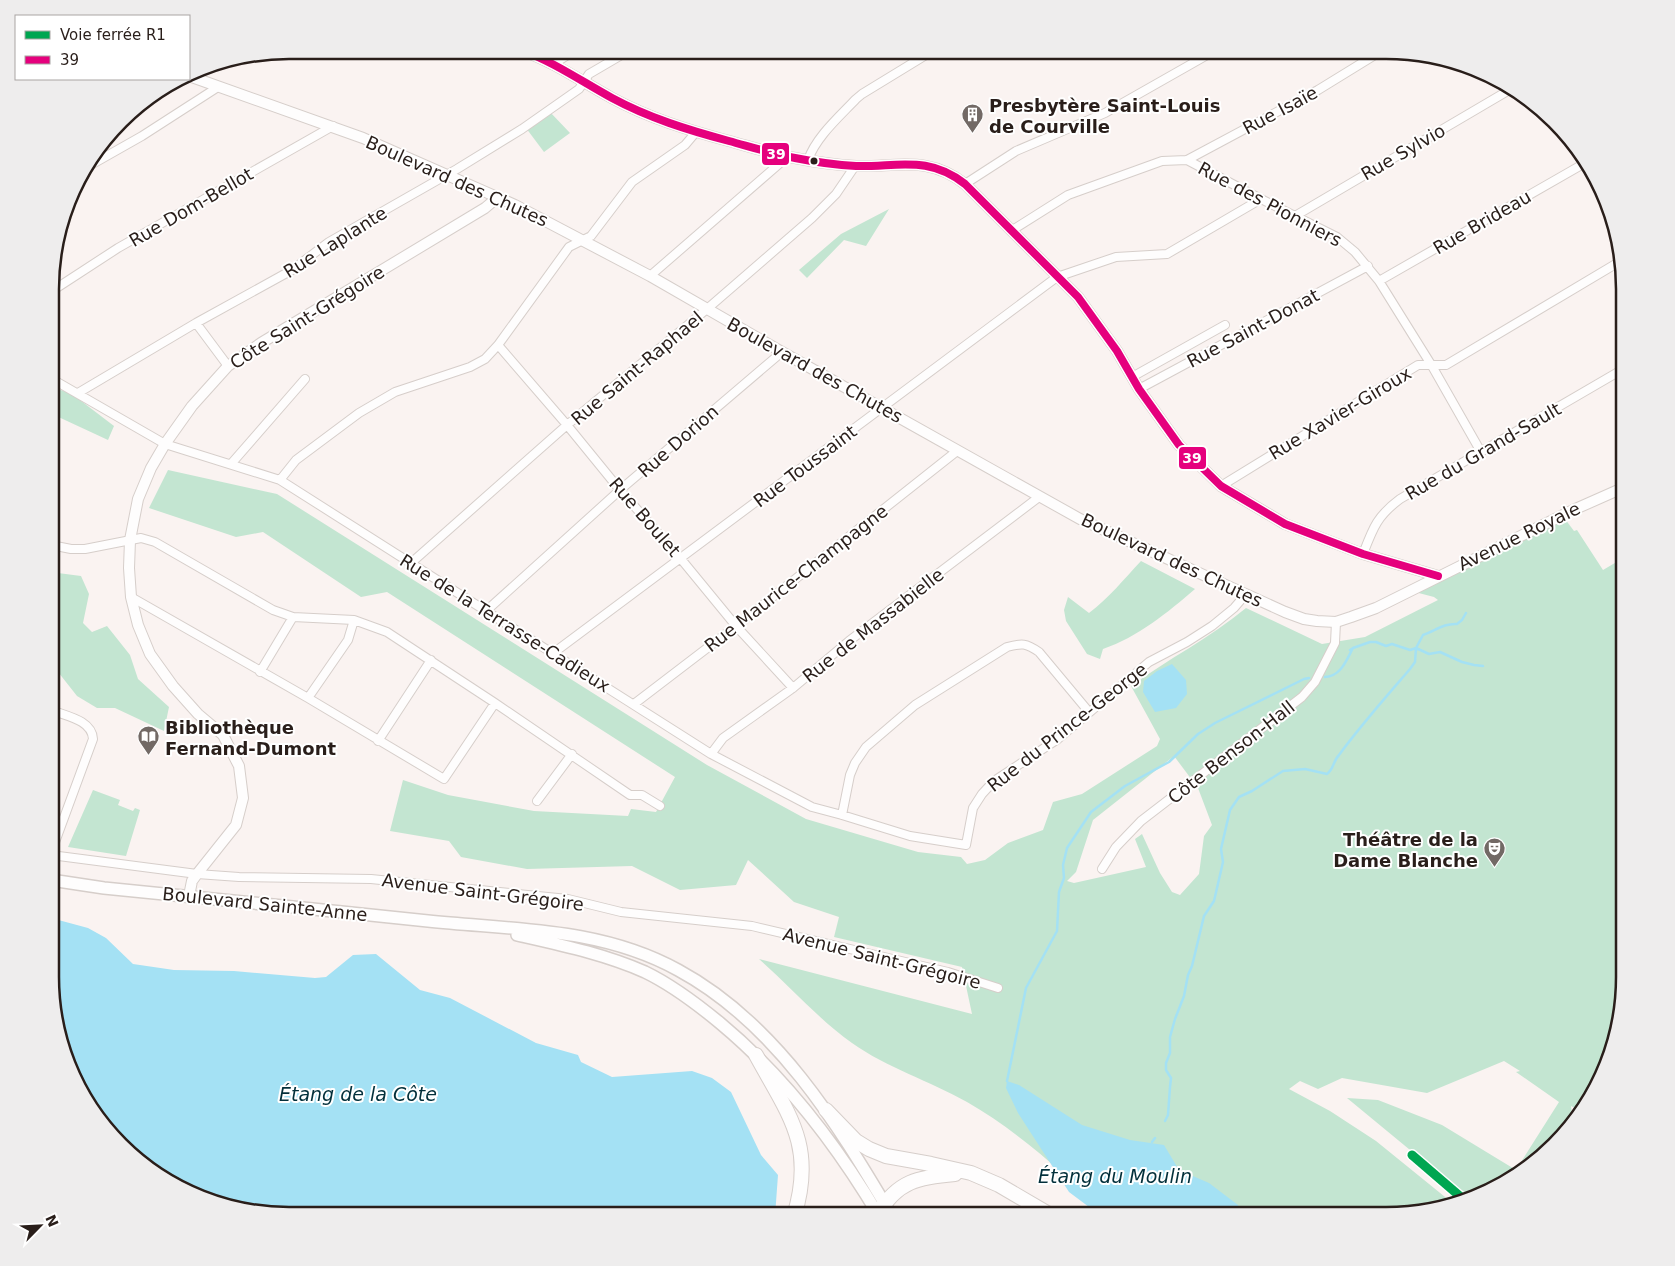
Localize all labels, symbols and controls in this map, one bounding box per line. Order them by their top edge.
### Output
legend [15,15,190,80]
text: Voie ferrée R1 [60,26,166,44]
text: 39 [60,51,79,69]
street label: Rue Isaïe [1239,82,1321,138]
place label: Presbytère Saint-Louis de Courville [989,95,1220,137]
building icon: Presbytère Saint-Louis de Courville [961,103,985,134]
street label: Rue Sylvio [1357,119,1449,185]
street label: Boulevard des Chutes [363,131,551,231]
line badge: 39 [761,142,790,166]
text: 39 [766,146,786,162]
unlabelled marker [809,156,819,166]
street label: Rue des Pionniers [1195,157,1345,251]
street label: Rue Dom-Bellot [125,163,257,251]
street label: Rue Brideau [1429,186,1535,258]
street label: Rue Laplante [279,202,391,282]
street label: Côte Saint-Grégoire [226,261,388,373]
street label: Rue Saint-Donat [1183,284,1323,372]
street label: Rue Saint-Raphael [567,307,707,429]
street label: Boulevard des Chutes [724,313,906,427]
street label: Rue Xavier-Giroux [1265,362,1415,464]
street label: Rue du Grand-Sault [1401,398,1565,504]
street label: Rue Dorion [634,400,722,482]
street label: Rue Toussaint [749,420,861,512]
line badge: 39 [1178,446,1207,470]
text: 39 [1182,450,1202,466]
street label: Rue Boulet [605,473,685,561]
street label: Avenue Royale [1455,497,1583,575]
street label: Rue Maurice-Champagne [700,500,892,656]
street label: Boulevard des Chutes [1078,509,1266,611]
street label: Rue de la Terrasse-Cadieux [396,549,614,697]
street label: Rue de Massabielle [798,563,948,687]
street label: Rue du Prince-George [983,658,1151,796]
street label: Côte Benson-Hall [1163,696,1299,808]
place label: Bibliothèque Fernand-Dumont [165,717,336,759]
library icon: Bibliothèque Fernand-Dumont [137,725,161,756]
place label: Théâtre de la Dame Blanche [1333,829,1478,871]
theatre icon: Théâtre de la Dame Blanche [1482,837,1506,868]
street label: Avenue Saint-Grégoire [381,869,585,915]
street label: Boulevard Sainte-Anne [161,883,369,925]
street label: Avenue Saint-Grégoire [781,923,983,993]
water label: Étang de la Côte [279,1083,437,1105]
water label: Étang du Moulin [1038,1165,1192,1187]
north arrow [15,1201,65,1251]
text: N [42,1212,62,1229]

